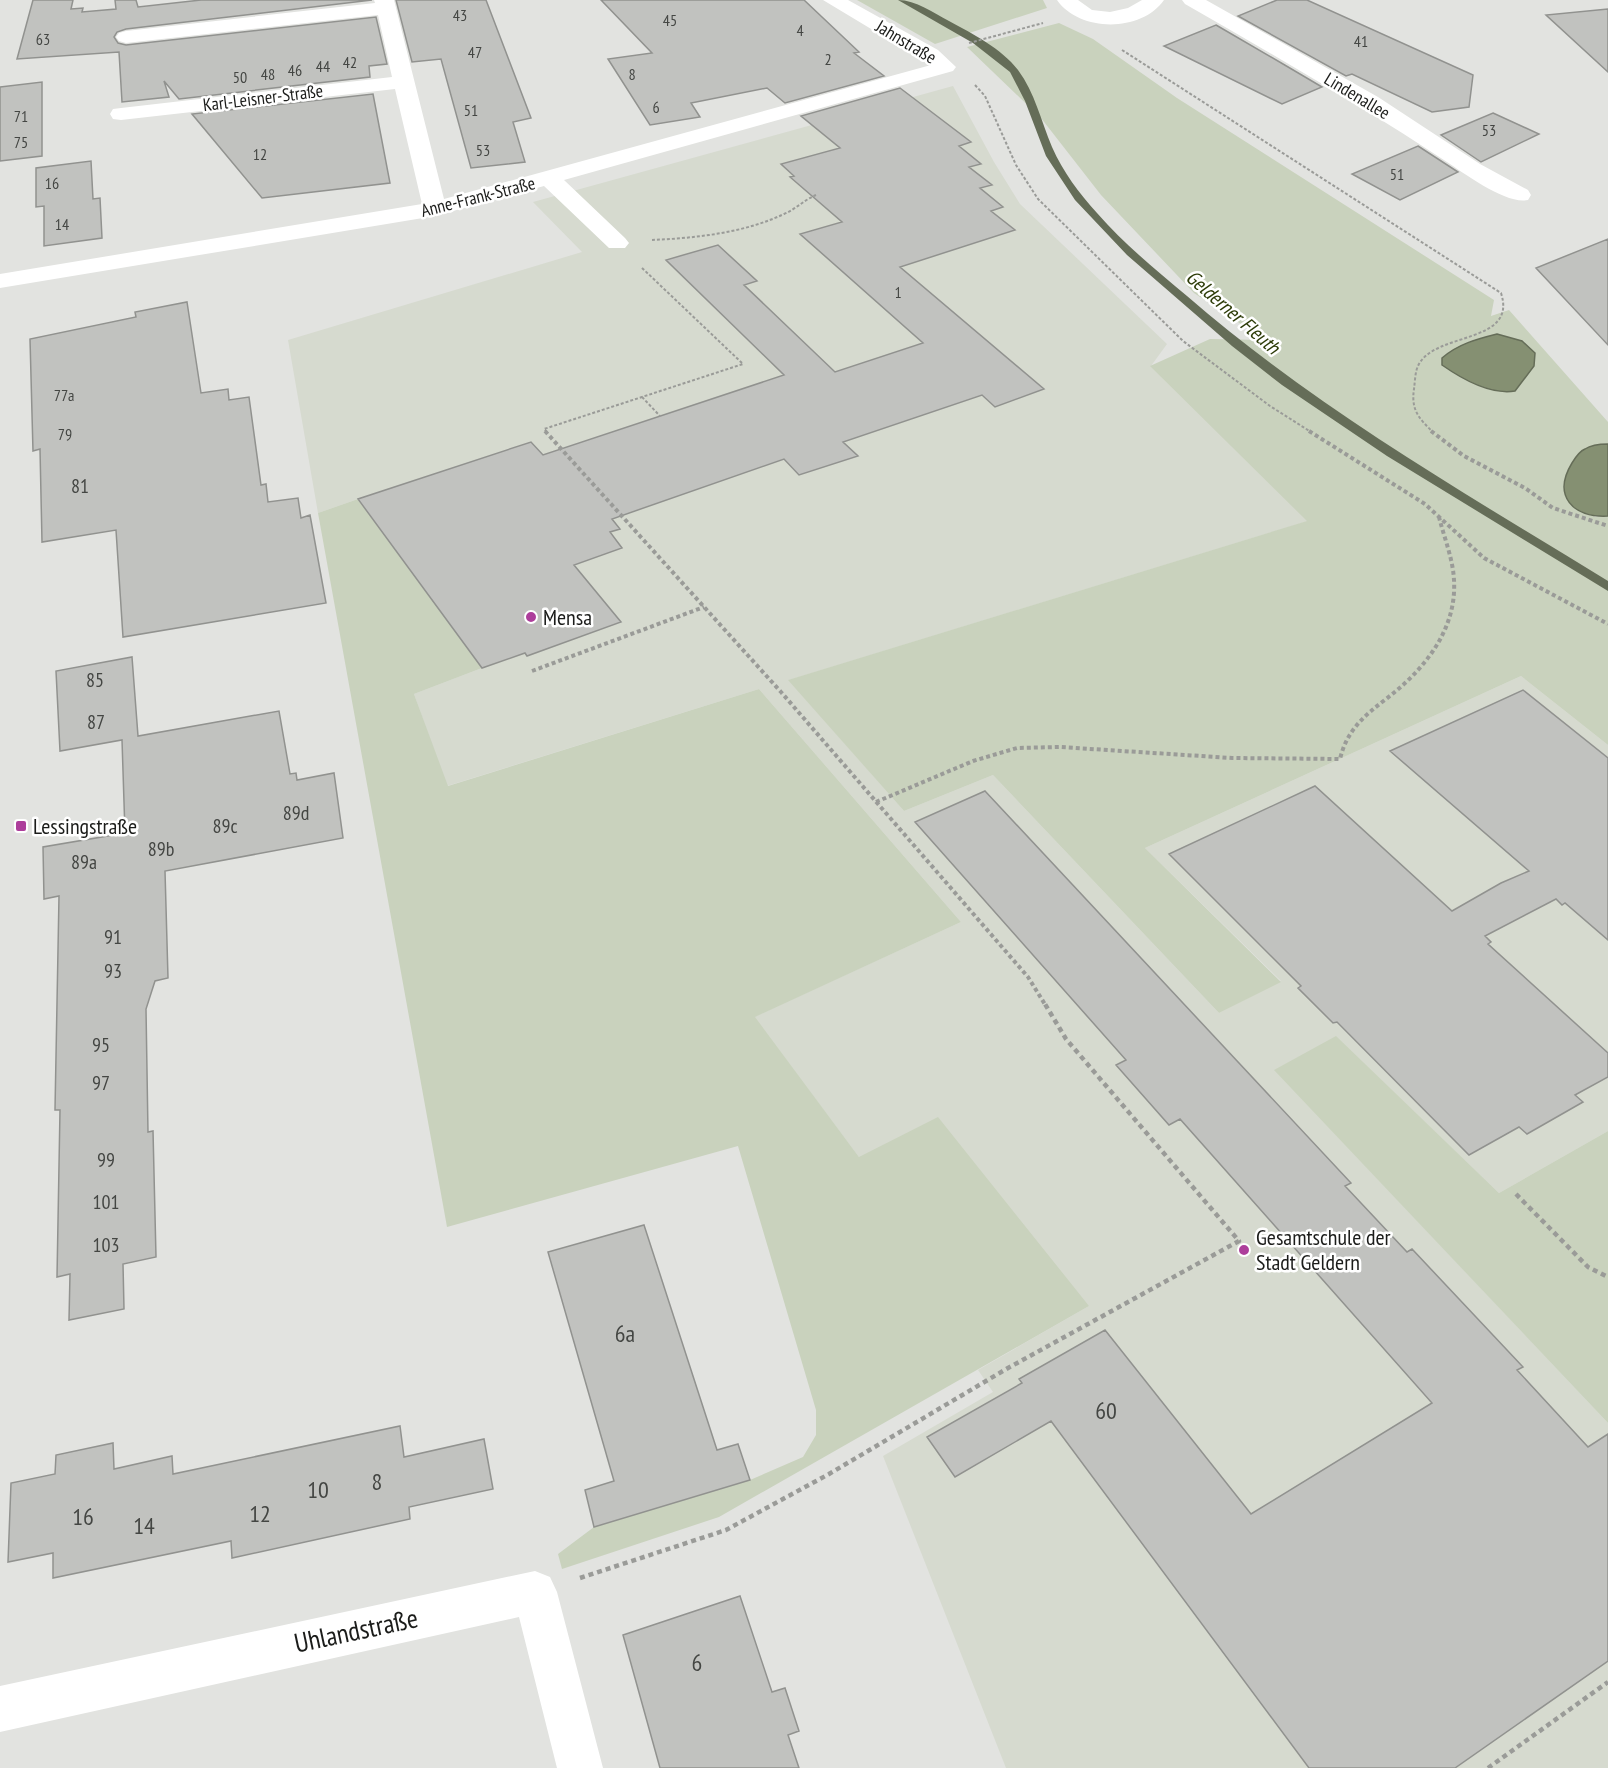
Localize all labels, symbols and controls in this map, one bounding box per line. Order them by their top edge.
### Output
house number: 43 [453,5,467,25]
house number: 45 [663,10,677,30]
street label: Jahnstraße [871,14,941,69]
house number: 4 [796,20,804,40]
house number: 63 [36,29,50,49]
house number: 41 [1354,31,1368,51]
house number: 47 [468,42,482,62]
house number: 2 [824,49,832,69]
house number: 42 [343,52,357,72]
house number: 44 [316,56,330,76]
house number: 46 [288,60,302,80]
house number: 48 [261,64,275,84]
house number: 8 [628,64,636,84]
house number: 50 [233,67,247,87]
street label: Lindenallee [1320,67,1394,124]
street label: Karl-Leisner-Straße [202,79,324,116]
house number: 6 [652,97,660,117]
house number: 51 [464,100,478,120]
house number: 71 [14,106,28,126]
house number: 53 [1482,120,1496,140]
house number: 75 [14,132,28,152]
house number: 53 [476,140,490,160]
house number: 12 [253,144,267,164]
house number: 51 [1390,164,1404,184]
street label: Anne-Frank-Straße [418,171,537,222]
house number: 16 [45,173,59,193]
house number: 14 [55,214,69,234]
water label: Gelderner Fleuth [1181,264,1286,361]
house number: 1 [894,282,902,302]
house number: 77a [54,385,74,405]
house number: 79 [58,424,72,444]
house number: 81 [71,473,89,499]
place label: Mensa [543,603,592,631]
marker: Mensa [524,610,538,624]
house number: 85 [86,667,104,693]
house number: 87 [87,709,105,735]
house number: 89d [283,800,309,826]
place label: Lessingstraße [33,812,137,840]
house number: 89c [212,813,238,839]
marker: Lessingstraße [14,819,28,833]
house number: 89b [148,836,174,862]
house number: 89a [71,849,97,875]
house number: 91 [104,924,122,950]
house number: 93 [104,958,122,984]
house number: 95 [92,1032,110,1058]
house number: 97 [92,1070,110,1096]
house number: 99 [97,1147,115,1173]
house number: 101 [93,1189,120,1215]
place label: Gesamtschule der Stadt Geldern [1256,1223,1391,1276]
house number: 103 [93,1232,120,1258]
marker: Gesamtschule der Stadt Geldern [1237,1243,1251,1257]
house number: 6a [615,1318,635,1349]
house number: 60 [1095,1395,1117,1426]
house number: 8 [372,1466,382,1497]
house number: 10 [307,1474,329,1505]
house number: 12 [249,1498,271,1529]
house number: 16 [72,1501,94,1532]
house number: 14 [133,1510,155,1541]
street label: Uhlandstraße [291,1600,421,1660]
house number: 6 [692,1647,702,1678]

